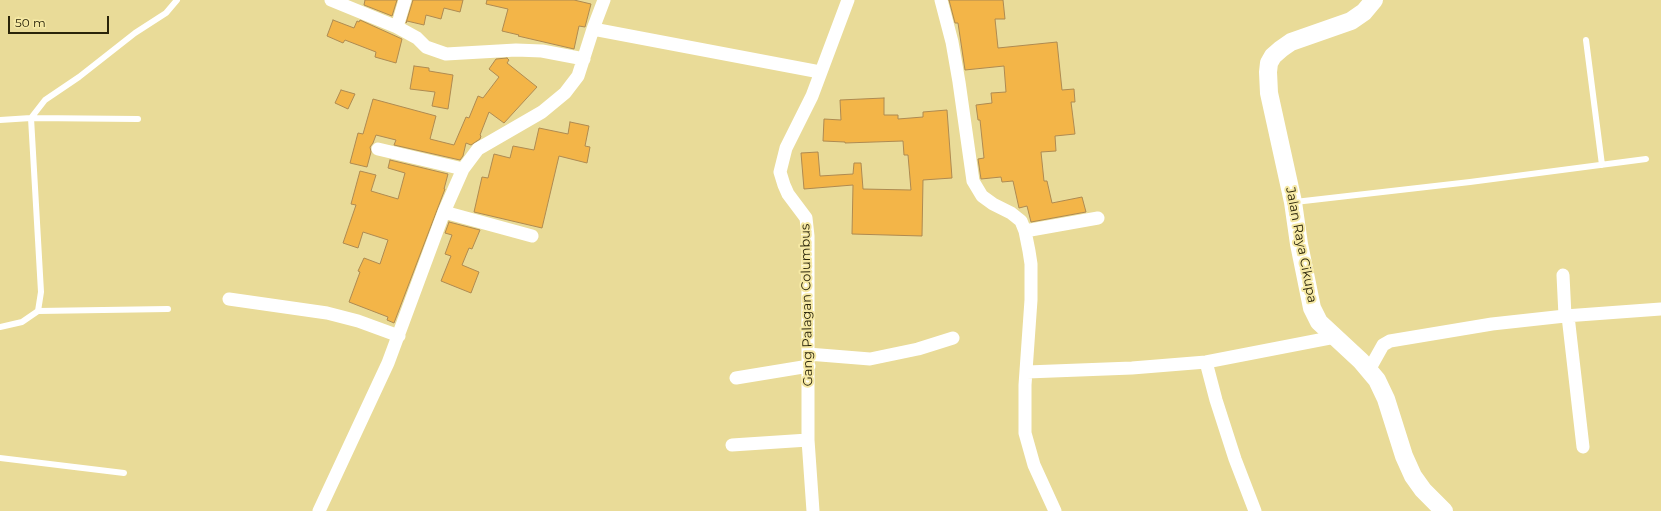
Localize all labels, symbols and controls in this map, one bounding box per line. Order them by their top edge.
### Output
scale bar [10,8,111,34]
text: 50 m [15,15,46,30]
street label: Jalan Raya Cikupa [1282,186,1320,304]
street label: Gang Palagan Columbus [798,224,816,386]

